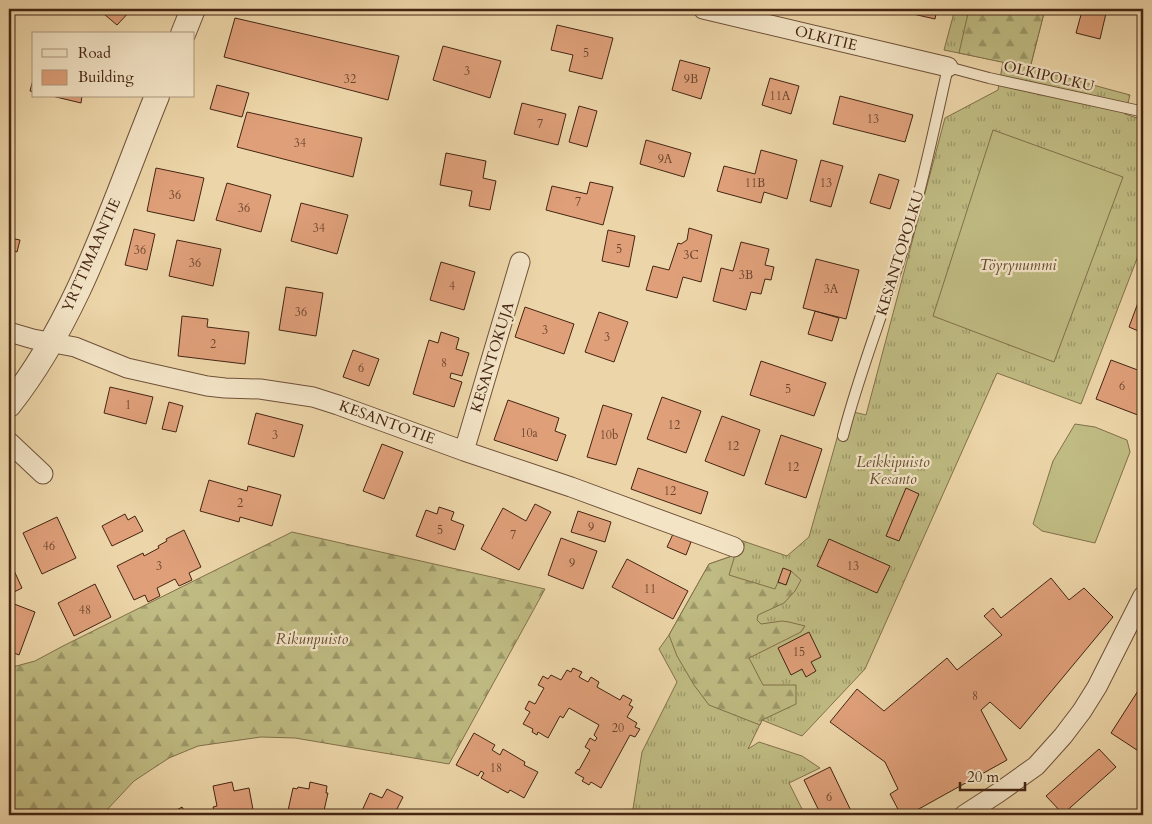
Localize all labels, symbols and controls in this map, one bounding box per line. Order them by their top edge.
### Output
street label: OLKITIE [793,21,859,55]
legend [32,32,195,98]
text: Road [78,43,111,63]
house number: 5 [583,45,589,61]
street label: OLKIPOLKU [1002,56,1097,96]
house number: 3 [464,63,470,79]
text: Building [78,67,134,87]
house number: 32 [344,71,356,87]
house number: 9B [684,71,698,87]
house number: 11A [770,88,791,104]
house number: 13 [867,111,879,127]
house number: 7 [537,116,543,132]
house number: 34 [294,135,306,151]
house number: 9A [658,151,673,167]
house number: 11B [745,175,765,191]
house number: 13 [820,175,832,191]
house number: 36 [169,187,181,203]
street label: KESANTOPOLKU [871,187,929,318]
house number: 7 [575,194,581,210]
street label: YRTTIMAANTIE [57,195,125,315]
house number: 36 [238,200,250,216]
house number: 34 [313,220,325,236]
house number: 5 [616,241,622,257]
house number: 36 [134,242,146,258]
house number: 3C [683,247,699,263]
house number: 36 [189,255,201,271]
park label: Töyrynummi [980,255,1057,275]
house number: 3B [739,267,753,283]
house number: 4 [449,278,455,294]
house number: 3A [824,281,839,297]
street label: KESANTOKUJA [466,299,518,415]
house number: 36 [295,304,307,320]
house number: 3 [542,322,548,338]
house number: 3 [604,329,610,345]
house number: 2 [210,336,216,352]
house number: 8 [441,355,447,371]
house number: 6 [358,360,364,376]
house number: 6 [1119,378,1125,394]
house number: 5 [785,381,791,397]
street label: KESANTOTIE [336,395,438,449]
house number: 1 [125,397,131,413]
house number: 12 [668,417,680,433]
house number: 10a [520,425,539,441]
house number: 3 [272,427,278,443]
house number: 10b [600,427,618,443]
house number: 12 [727,438,739,454]
park label: Leikkipuisto Kesanto [856,452,930,489]
house number: 12 [787,459,799,475]
house number: 12 [664,483,676,499]
house number: 2 [237,495,243,511]
house number: 9 [588,519,594,535]
house number: 5 [437,522,443,538]
house number: 7 [510,527,516,543]
house number: 46 [43,538,55,554]
house number: 9 [569,555,575,571]
house number: 3 [156,558,162,574]
house number: 13 [847,558,859,574]
house number: 11 [644,581,656,597]
house number: 48 [79,602,91,618]
park label: Rikunpuisto [276,629,348,649]
house number: 15 [793,644,805,660]
house number: 8 [972,688,978,704]
house number: 20 [612,720,624,736]
scale bar [960,759,1024,791]
house number: 18 [490,760,502,776]
text: 20 m [967,767,999,787]
house number: 6 [826,789,832,805]

